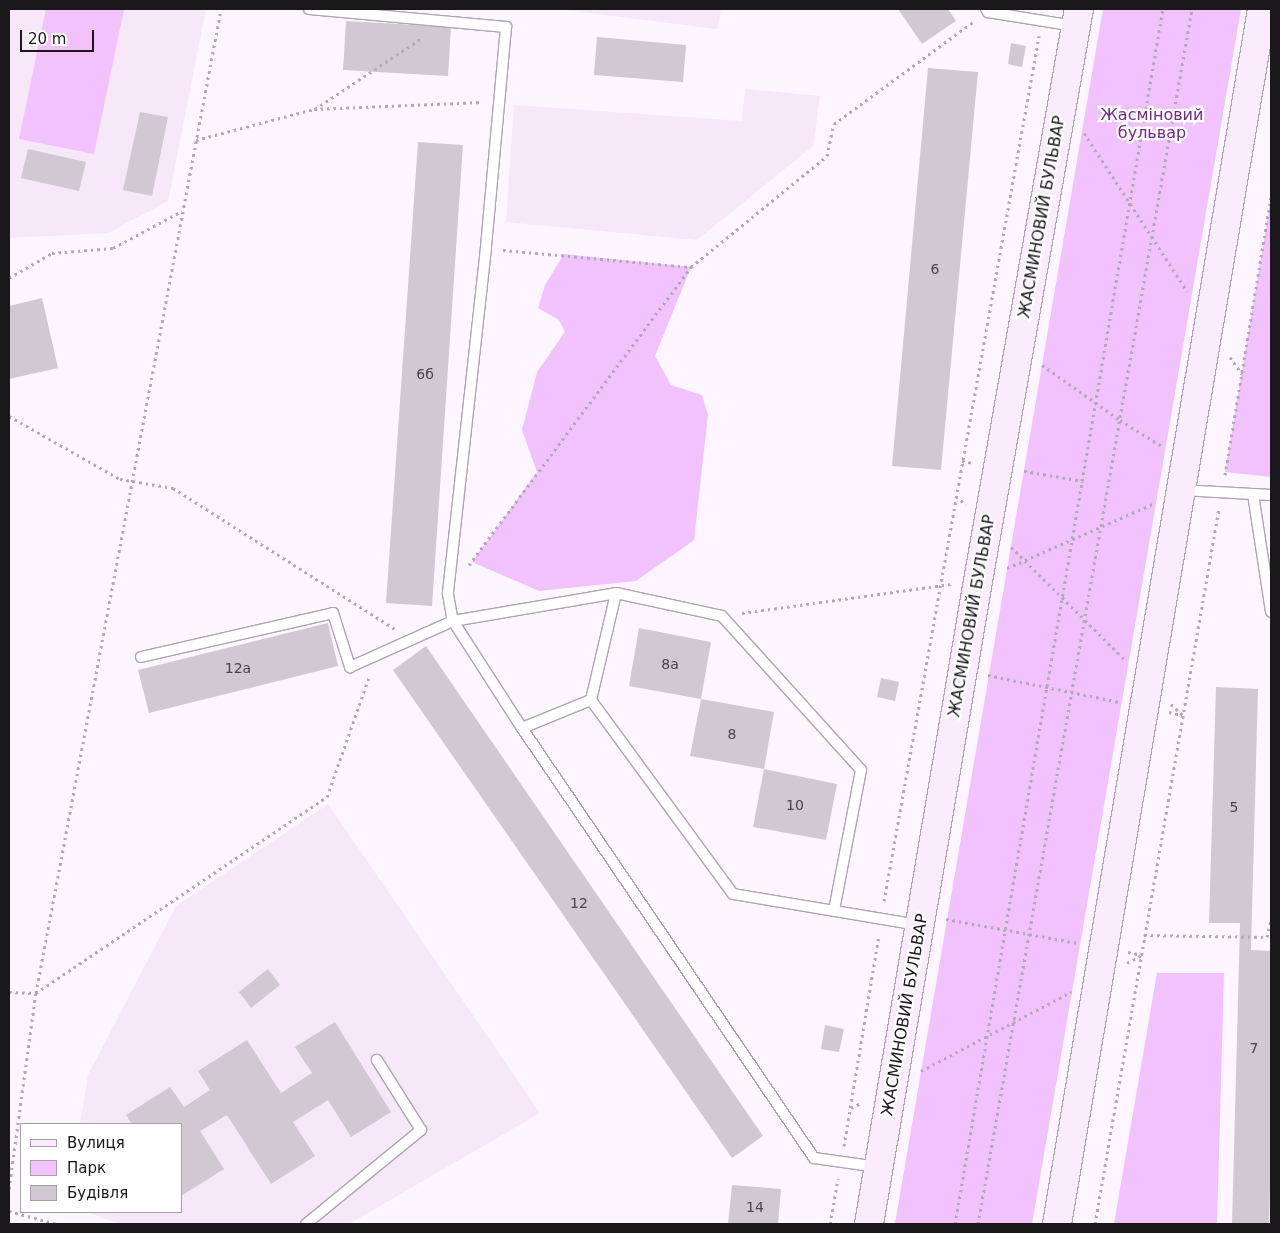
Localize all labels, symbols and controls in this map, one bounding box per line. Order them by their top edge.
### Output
scale bar [22,20,96,52]
text: 20 m [28,30,66,48]
park label: Жасміновий бульвар [1101,105,1203,143]
street label: ЖАСМИНОВИЙ БУЛЬВАР [1015,114,1069,320]
house number: 6 [931,261,939,277]
house number: 6б [416,366,434,382]
street label: ЖАСМИНОВИЙ БУЛЬВАР [945,513,999,719]
house number: 8а [661,656,679,672]
house number: 12а [225,660,251,676]
house number: 8 [728,726,736,742]
house number: 10 [786,797,804,813]
house number: 5 [1230,799,1238,815]
house number: 12 [570,895,588,911]
street label: ЖАСМИНОВИЙ БУЛЬВАР [878,912,932,1118]
house number: 7 [1250,1040,1258,1056]
legend [20,1123,182,1213]
text: Вулиця [67,1134,125,1152]
text: Парк [67,1159,106,1177]
text: Будівля [67,1184,128,1202]
house number: 14 [746,1199,764,1215]

